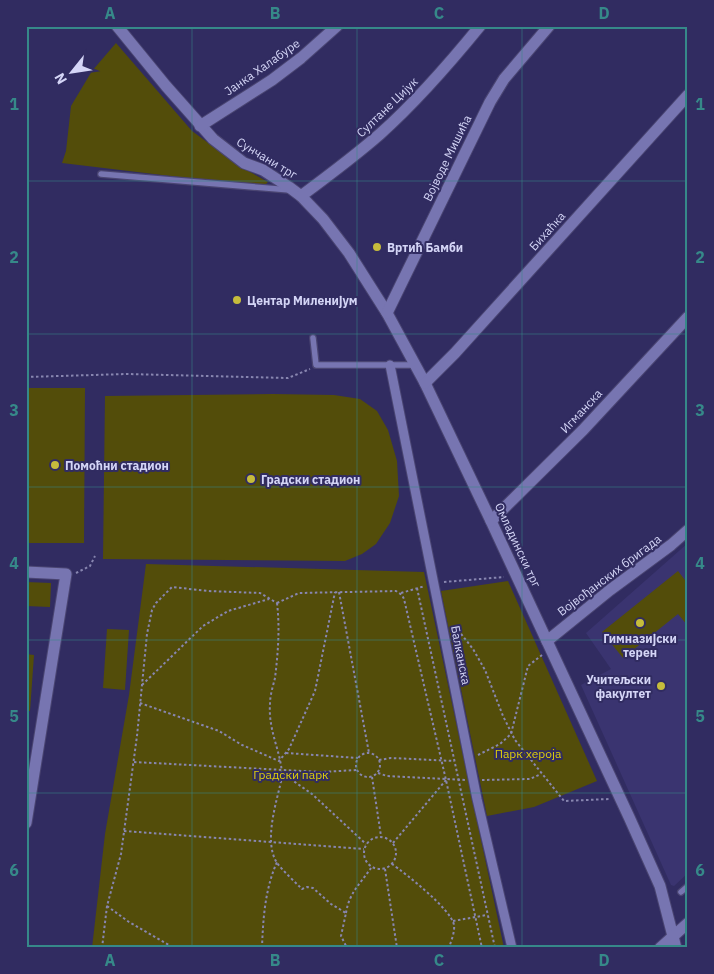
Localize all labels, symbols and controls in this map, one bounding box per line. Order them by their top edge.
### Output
text: A [105,3,116,23]
text: B [270,3,281,23]
text: C [434,3,444,23]
text: D [598,3,610,23]
street label: Јанка Халабуре [221,35,303,99]
north arrow [48,48,98,98]
text: N [50,70,71,87]
street label: Султане Цијук [353,74,421,140]
text: 1 [9,94,19,114]
text: 1 [695,94,705,114]
street label: Војводе Мишића [420,112,475,204]
street label: Сунчани трг [234,134,300,182]
street label: Бихаћка [526,208,569,253]
place label: Вртић Бамби [387,240,463,255]
marker: Вртић Бамби [371,241,383,253]
text: 2 [9,247,19,267]
text: 2 [695,247,705,267]
place label: Центар Миленијум [247,293,358,308]
marker: Центар Миленијум [231,294,243,306]
street label: Игманска [557,386,605,436]
text: 3 [9,400,19,420]
text: 3 [695,400,705,420]
place label: Помоћни стадион [65,458,169,473]
marker: Помоћни стадион [49,459,61,471]
place label: Градски стадион [261,472,360,487]
marker: Градски стадион [245,473,257,485]
street label: Омладински трг [492,500,544,590]
street label: Војвођанских бригада [554,531,664,619]
text: 4 [9,553,19,573]
text: 4 [695,553,705,573]
marker: Гимназијски терен [634,617,646,629]
street label: Балканска [448,624,474,686]
place label: Гимназијски терен [603,631,677,660]
place label: Учитељски факултет [586,672,651,701]
marker: Учитељски факултет [655,680,667,692]
text: 5 [9,706,19,726]
text: 5 [695,706,705,726]
park label: Парк хероја [495,746,562,761]
park label: Градски парк [253,767,329,782]
text: 6 [9,860,19,880]
text: 6 [695,860,705,880]
text: A [105,950,116,970]
text: B [270,950,281,970]
text: C [434,950,444,970]
text: D [598,950,610,970]

